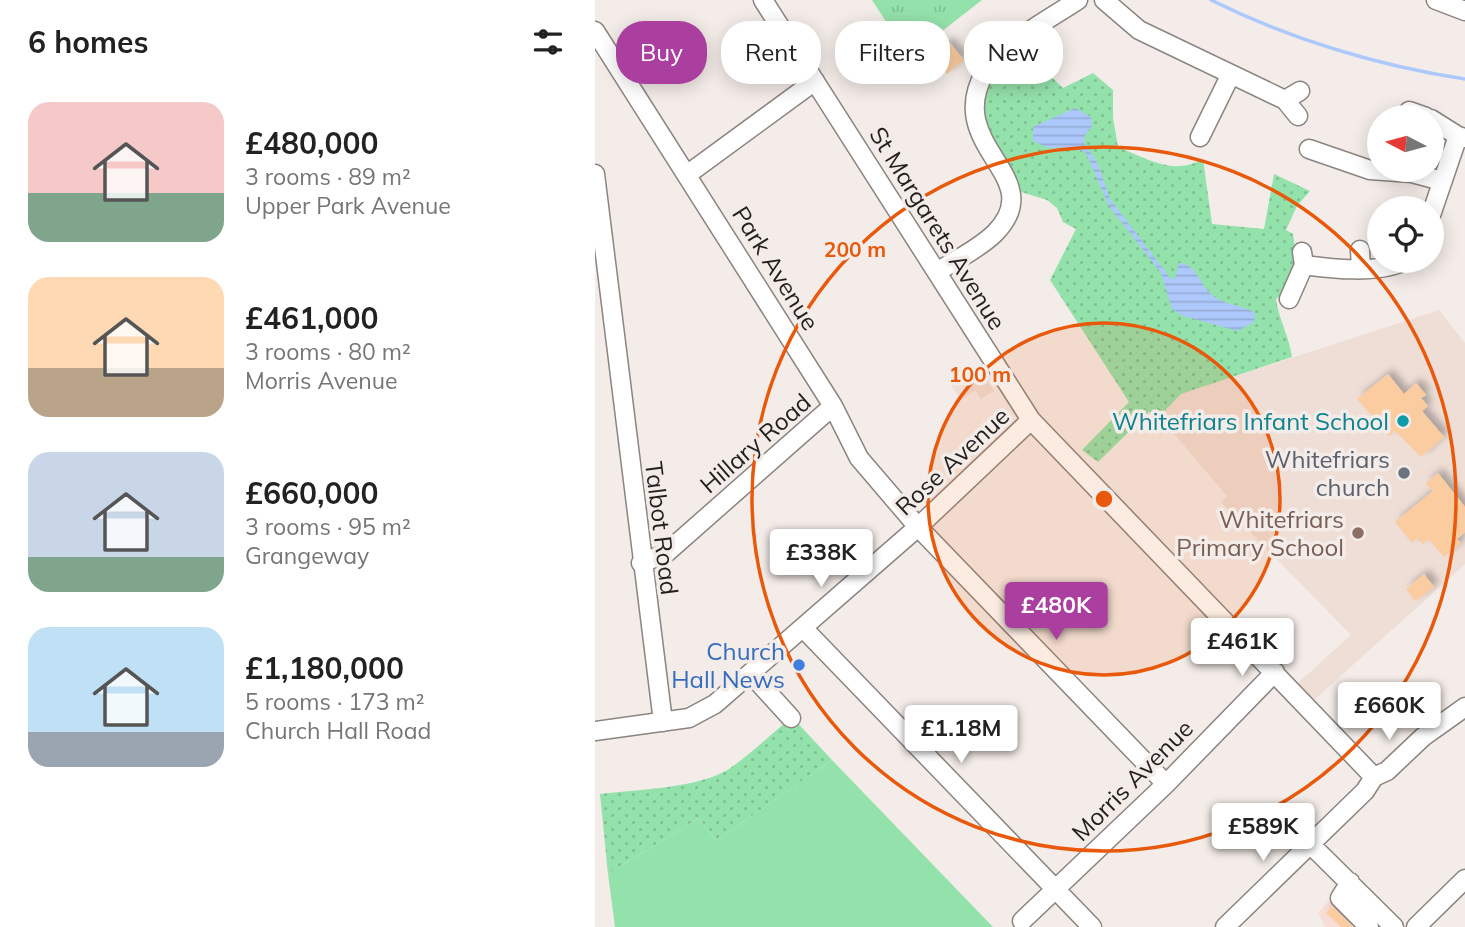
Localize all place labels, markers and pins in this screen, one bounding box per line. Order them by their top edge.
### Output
place label: Whitefriars Infant School [1112,406,1389,436]
marker: Whitefriars Infant School [1395,413,1411,429]
place label: Whitefriars church [1265,444,1390,502]
marker: Whitefriars church [1396,465,1412,481]
centre of rings [1092,487,1116,511]
place label: Whitefriars Primary School [1176,504,1344,562]
marker: Whitefriars Primary School [1350,525,1366,541]
pin: £338K [772,530,870,589]
pin: £480K [1007,582,1105,642]
pin: £461K [1193,618,1291,678]
place label: Church Hall News [671,636,785,694]
marker: Church Hall News [791,657,807,673]
pin: £660K [1340,682,1438,742]
pin: £1.18M [904,706,1018,765]
pin: £589K [1214,804,1312,863]

